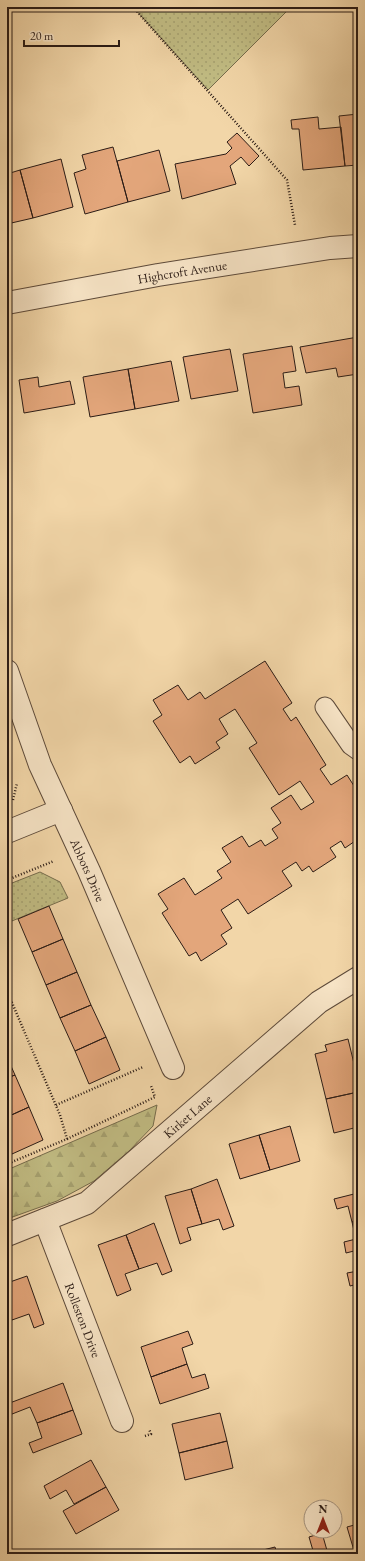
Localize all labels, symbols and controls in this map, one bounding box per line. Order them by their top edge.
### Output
scale bar [24,22,119,48]
text: 20 m [30,28,54,44]
street label: Highcroft Avenue [136,256,228,287]
street label: Abbots Drive [66,835,110,904]
street label: Kirket Lane [160,1090,215,1142]
street label: Rolleston Drive [61,1280,105,1360]
north arrow [303,1499,343,1539]
text: N [319,1502,328,1516]

